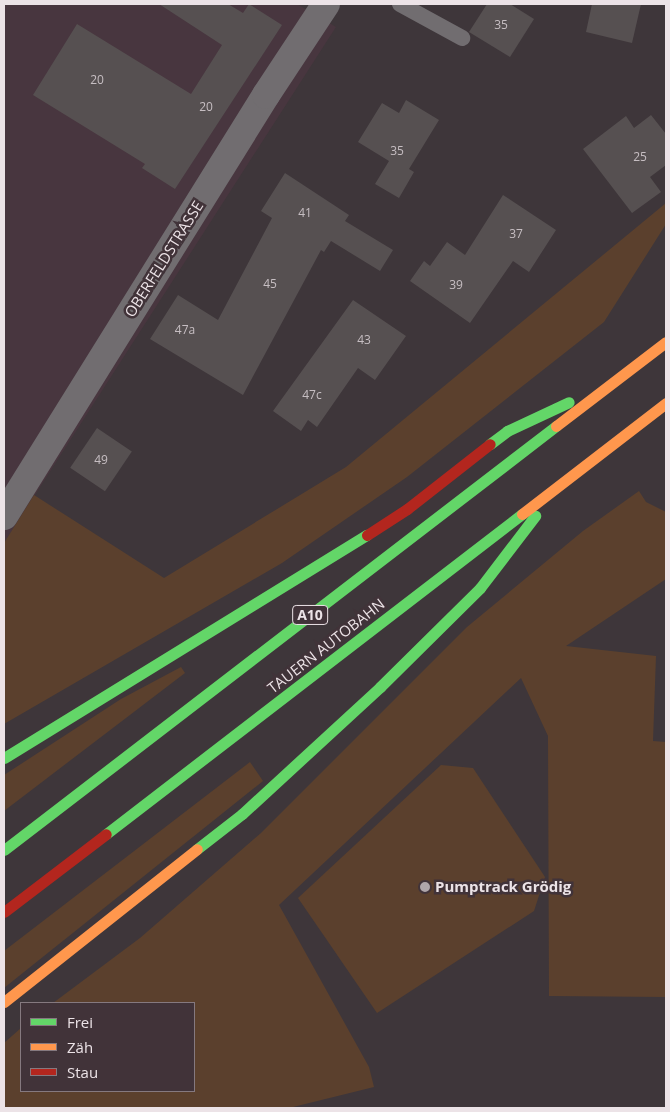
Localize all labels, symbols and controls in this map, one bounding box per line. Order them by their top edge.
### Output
house number: 35 [494,18,508,32]
house number: 20 [90,73,104,87]
house number: 20 [199,100,213,114]
house number: 35 [390,144,404,158]
house number: 25 [633,150,647,164]
street label: OBERFELDSTRASSE [121,198,207,320]
house number: 41 [298,206,312,220]
house number: 37 [509,227,523,241]
house number: 45 [263,277,277,291]
house number: 39 [449,278,463,292]
house number: 47a [175,323,195,337]
house number: 43 [357,333,371,347]
house number: 47c [302,388,322,402]
house number: 49 [94,453,108,467]
street label: TAUERN AUTOBAHN [264,595,388,697]
road number: A10 [291,604,329,626]
place label: Pumptrack Grödig [435,878,571,896]
marker: Pumptrack Grödig [419,881,431,893]
legend [20,1002,195,1092]
text: Frei [67,1012,93,1032]
text: Zäh [67,1037,93,1057]
text: Stau [67,1062,98,1082]

